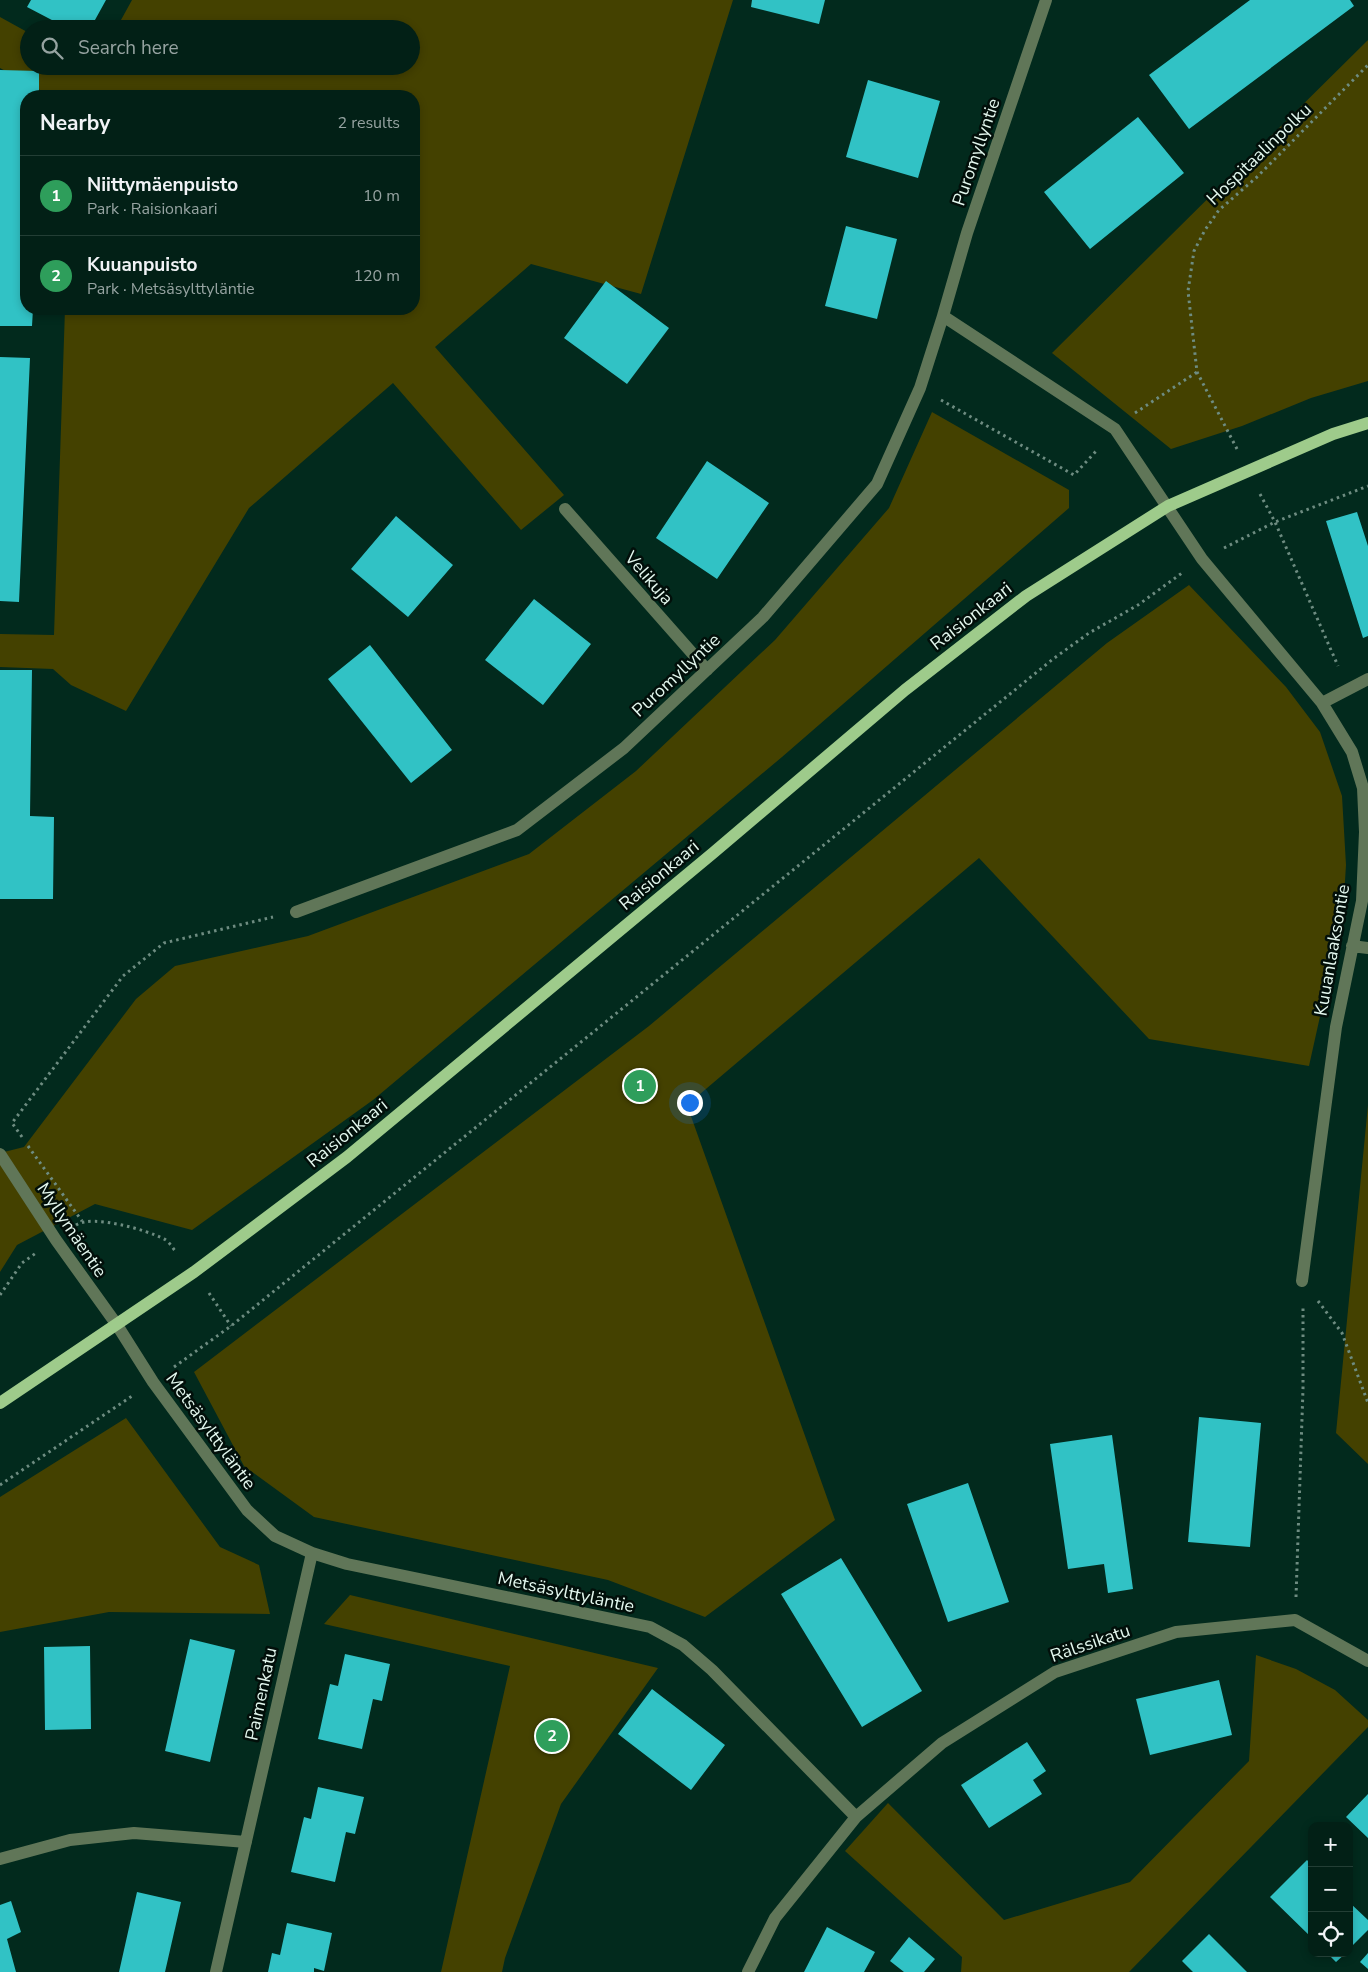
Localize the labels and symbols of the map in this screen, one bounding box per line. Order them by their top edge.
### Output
street label: Puromyllyntie [946,95,1006,209]
street label: Hospitaalinpolku [1201,98,1317,210]
street label: Velikuja [619,545,679,610]
street label: Raisionkaari [925,577,1017,655]
street label: Puromyllyntie [627,628,725,722]
street label: Raisionkaari [614,835,704,915]
street label: Kuuanlaaksontie [1309,882,1355,1018]
pin: 1 [624,1067,656,1105]
your location [677,1090,703,1116]
street label: Raisionkaari [302,1093,392,1173]
street label: Myllymäentie [32,1178,112,1282]
street label: Metsäsylttyläntie [160,1368,262,1494]
street label: Metsäsylttyläntie [495,1566,637,1618]
street label: Rälssikatu [1047,1618,1133,1668]
street label: Paimenkatu [239,1645,283,1743]
pin: 2 [536,1717,568,1755]

